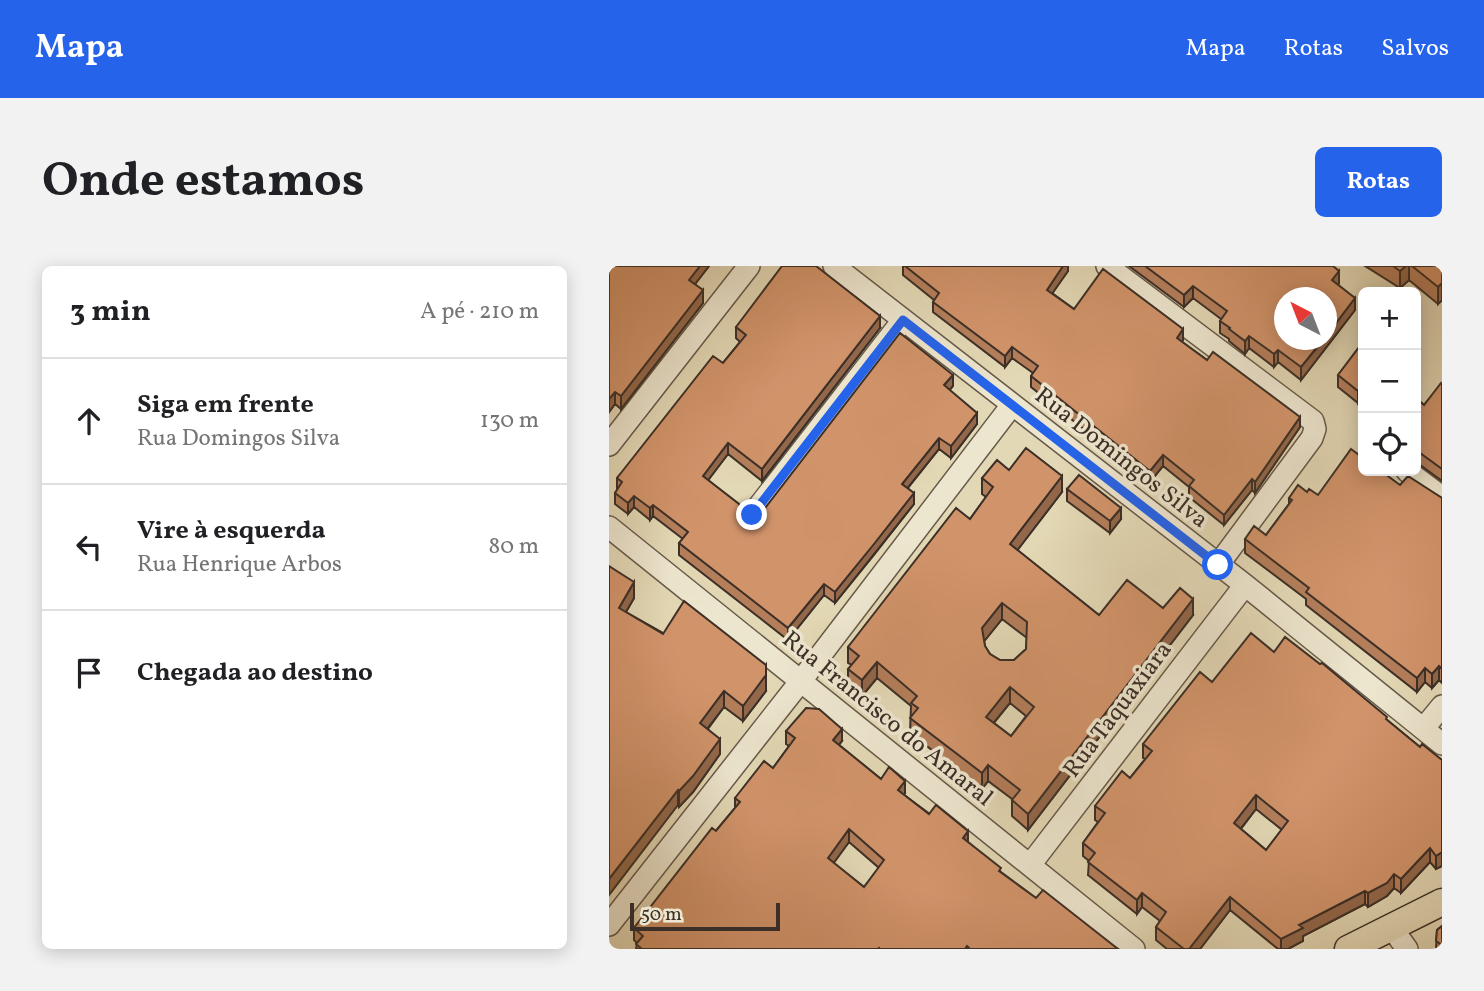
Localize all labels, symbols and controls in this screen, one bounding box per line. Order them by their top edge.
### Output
text: Mapa [35,26,124,72]
text: Mapa [1186,32,1246,66]
text: Rotas [1284,32,1343,66]
text: Salvos [1381,32,1449,66]
button: Rotas [1315,147,1442,217]
text: Onde estamos [42,148,364,217]
north arrow [1274,287,1337,350]
map controls [1358,287,1421,476]
button: + [1358,287,1421,350]
text: 3 min [70,291,151,333]
text: A pé · 210 m [420,296,539,328]
button: − [1358,350,1421,413]
street label: Rua Domingos Silva [1027,380,1215,537]
text: Siga em frente [137,387,314,423]
icon: ahead [70,402,108,440]
text: 130 m [480,405,539,437]
button: locate [1358,413,1421,476]
text: Rua Domingos Silva [137,423,340,455]
route end [736,499,767,530]
text: Vire à esquerda [137,513,326,549]
icon: left [70,528,108,566]
text: 80 m [489,531,539,563]
text: Rua Henrique Arbos [137,549,342,581]
route start [1202,549,1233,580]
street label: Rua Francisco do Amaral [774,624,1000,815]
street label: Rua Taquaxiara [1056,635,1181,785]
icon: arrive [70,654,108,692]
text: Chegada ao destino [137,655,373,691]
scale bar [630,900,781,932]
text: 50 m [641,902,682,928]

